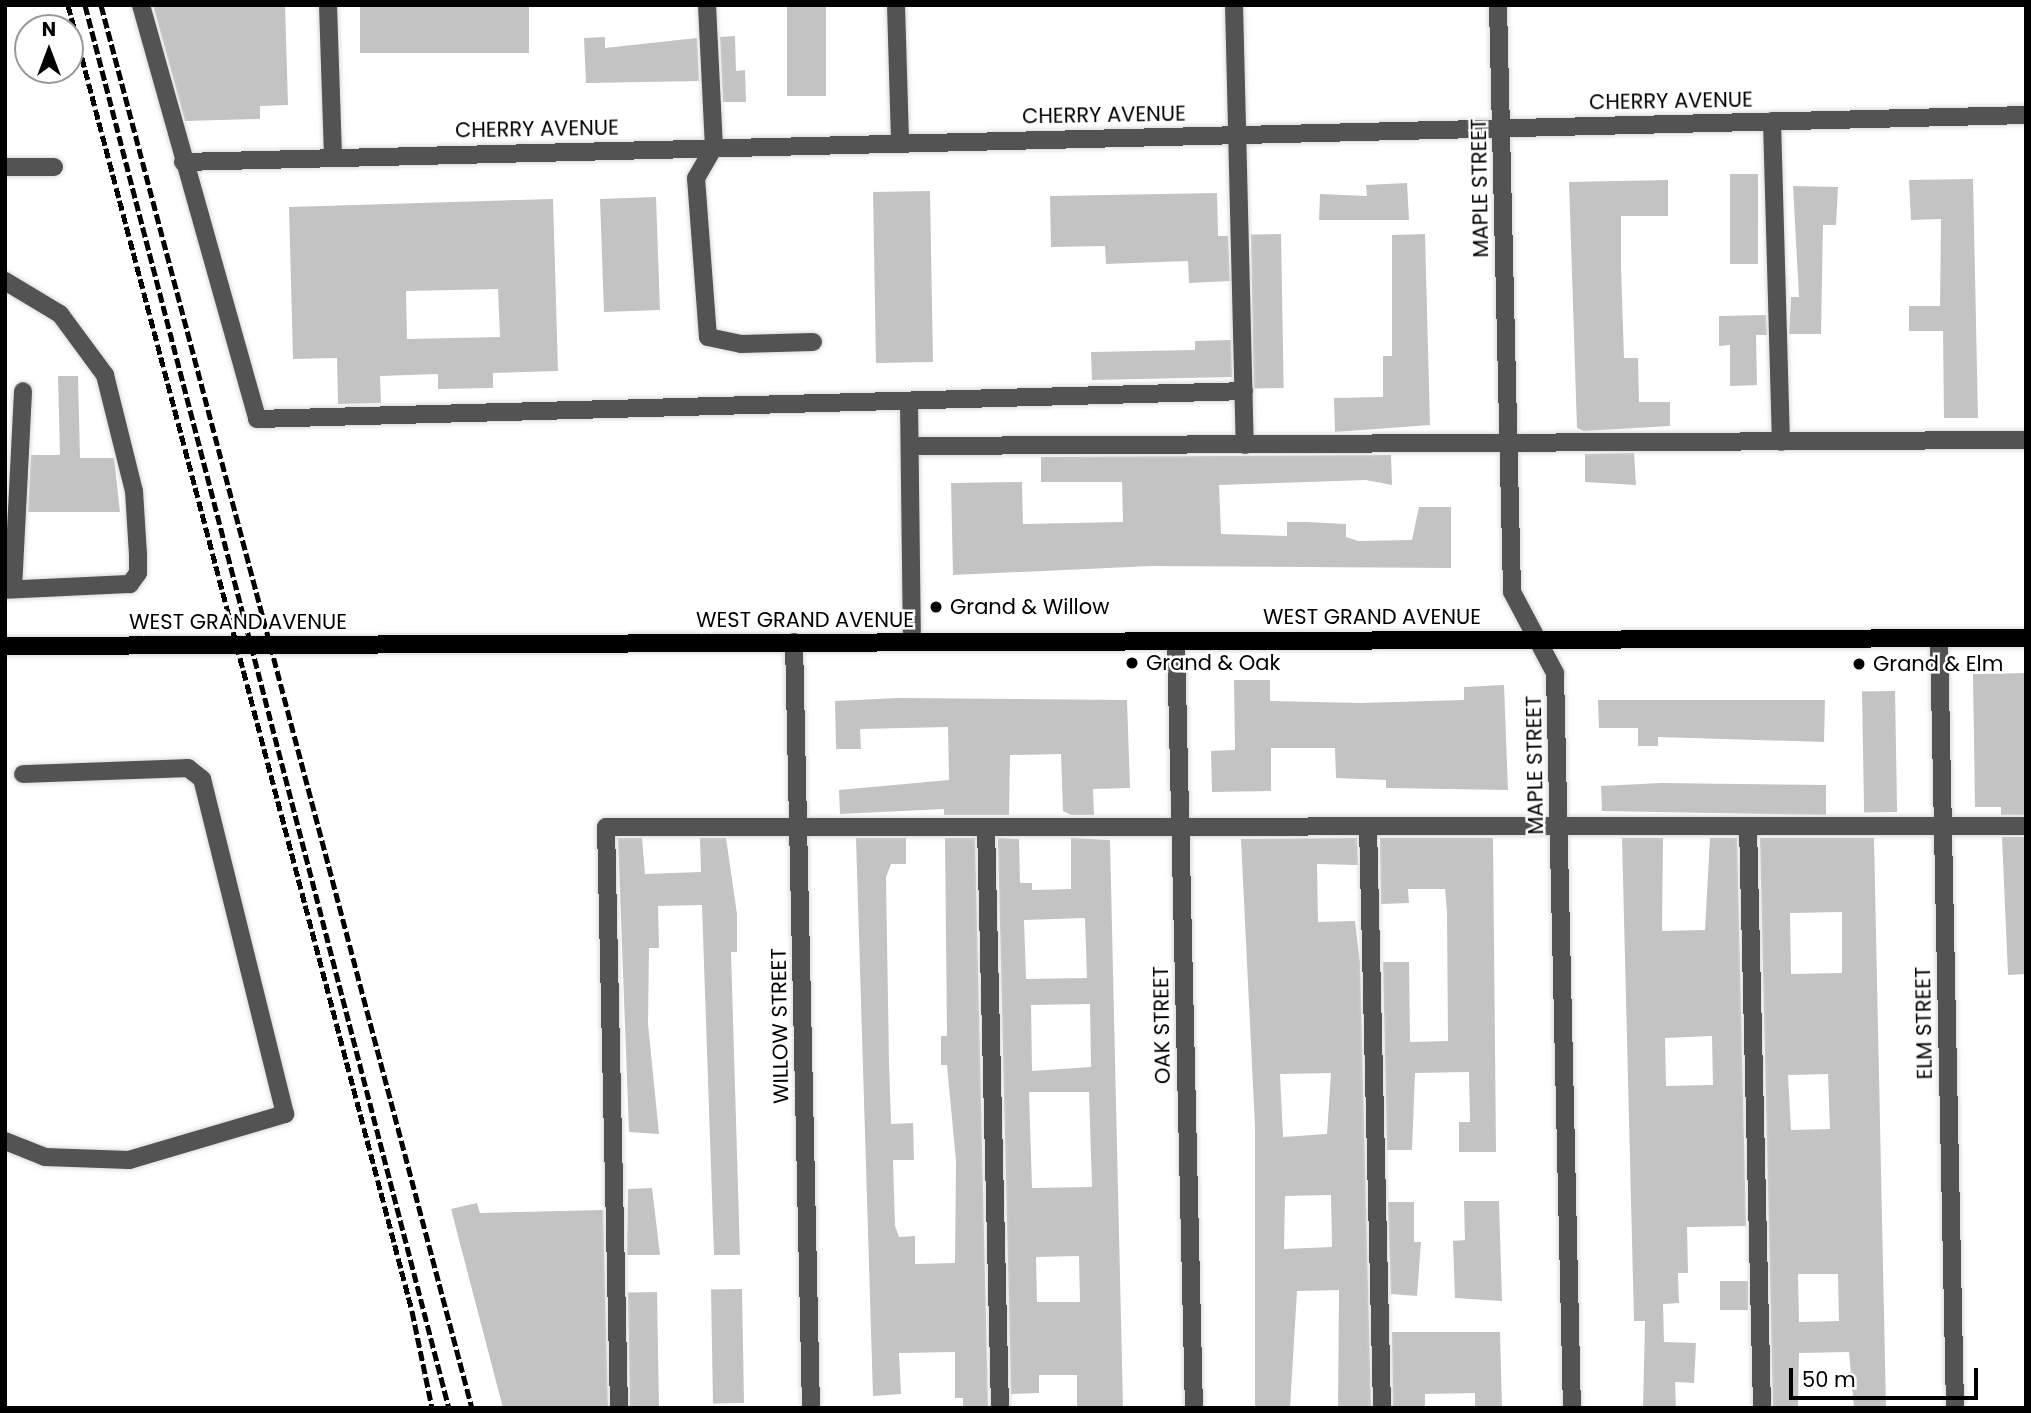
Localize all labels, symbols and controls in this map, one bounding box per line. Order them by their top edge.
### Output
north arrow [14,14,84,84]
text: N [42,16,56,43]
street label: CHERRY AVENUE [1589,87,1753,115]
street label: CHERRY AVENUE [1022,101,1186,129]
street label: CHERRY AVENUE [455,115,619,143]
street label: MAPLE STREET [1466,118,1494,258]
place label: Grand & Willow [950,594,1109,620]
marker: Grand & Willow [928,599,944,615]
street label: WEST GRAND AVENUE [1263,604,1481,630]
street label: WEST GRAND AVENUE [696,607,914,633]
street label: WEST GRAND AVENUE [129,609,347,635]
place label: Grand & Oak [1146,650,1280,676]
place label: Grand & Elm [1873,651,2003,677]
marker: Grand & Oak [1124,655,1140,671]
marker: Grand & Elm [1851,656,1867,672]
street label: MAPLE STREET [1521,695,1549,835]
street label: WILLOW STREET [766,948,794,1104]
street label: OAK STREET [1148,966,1176,1084]
street label: ELM STREET [1910,966,1938,1080]
scale bar [1793,1354,1982,1398]
text: 50 m [1802,1365,1856,1394]

